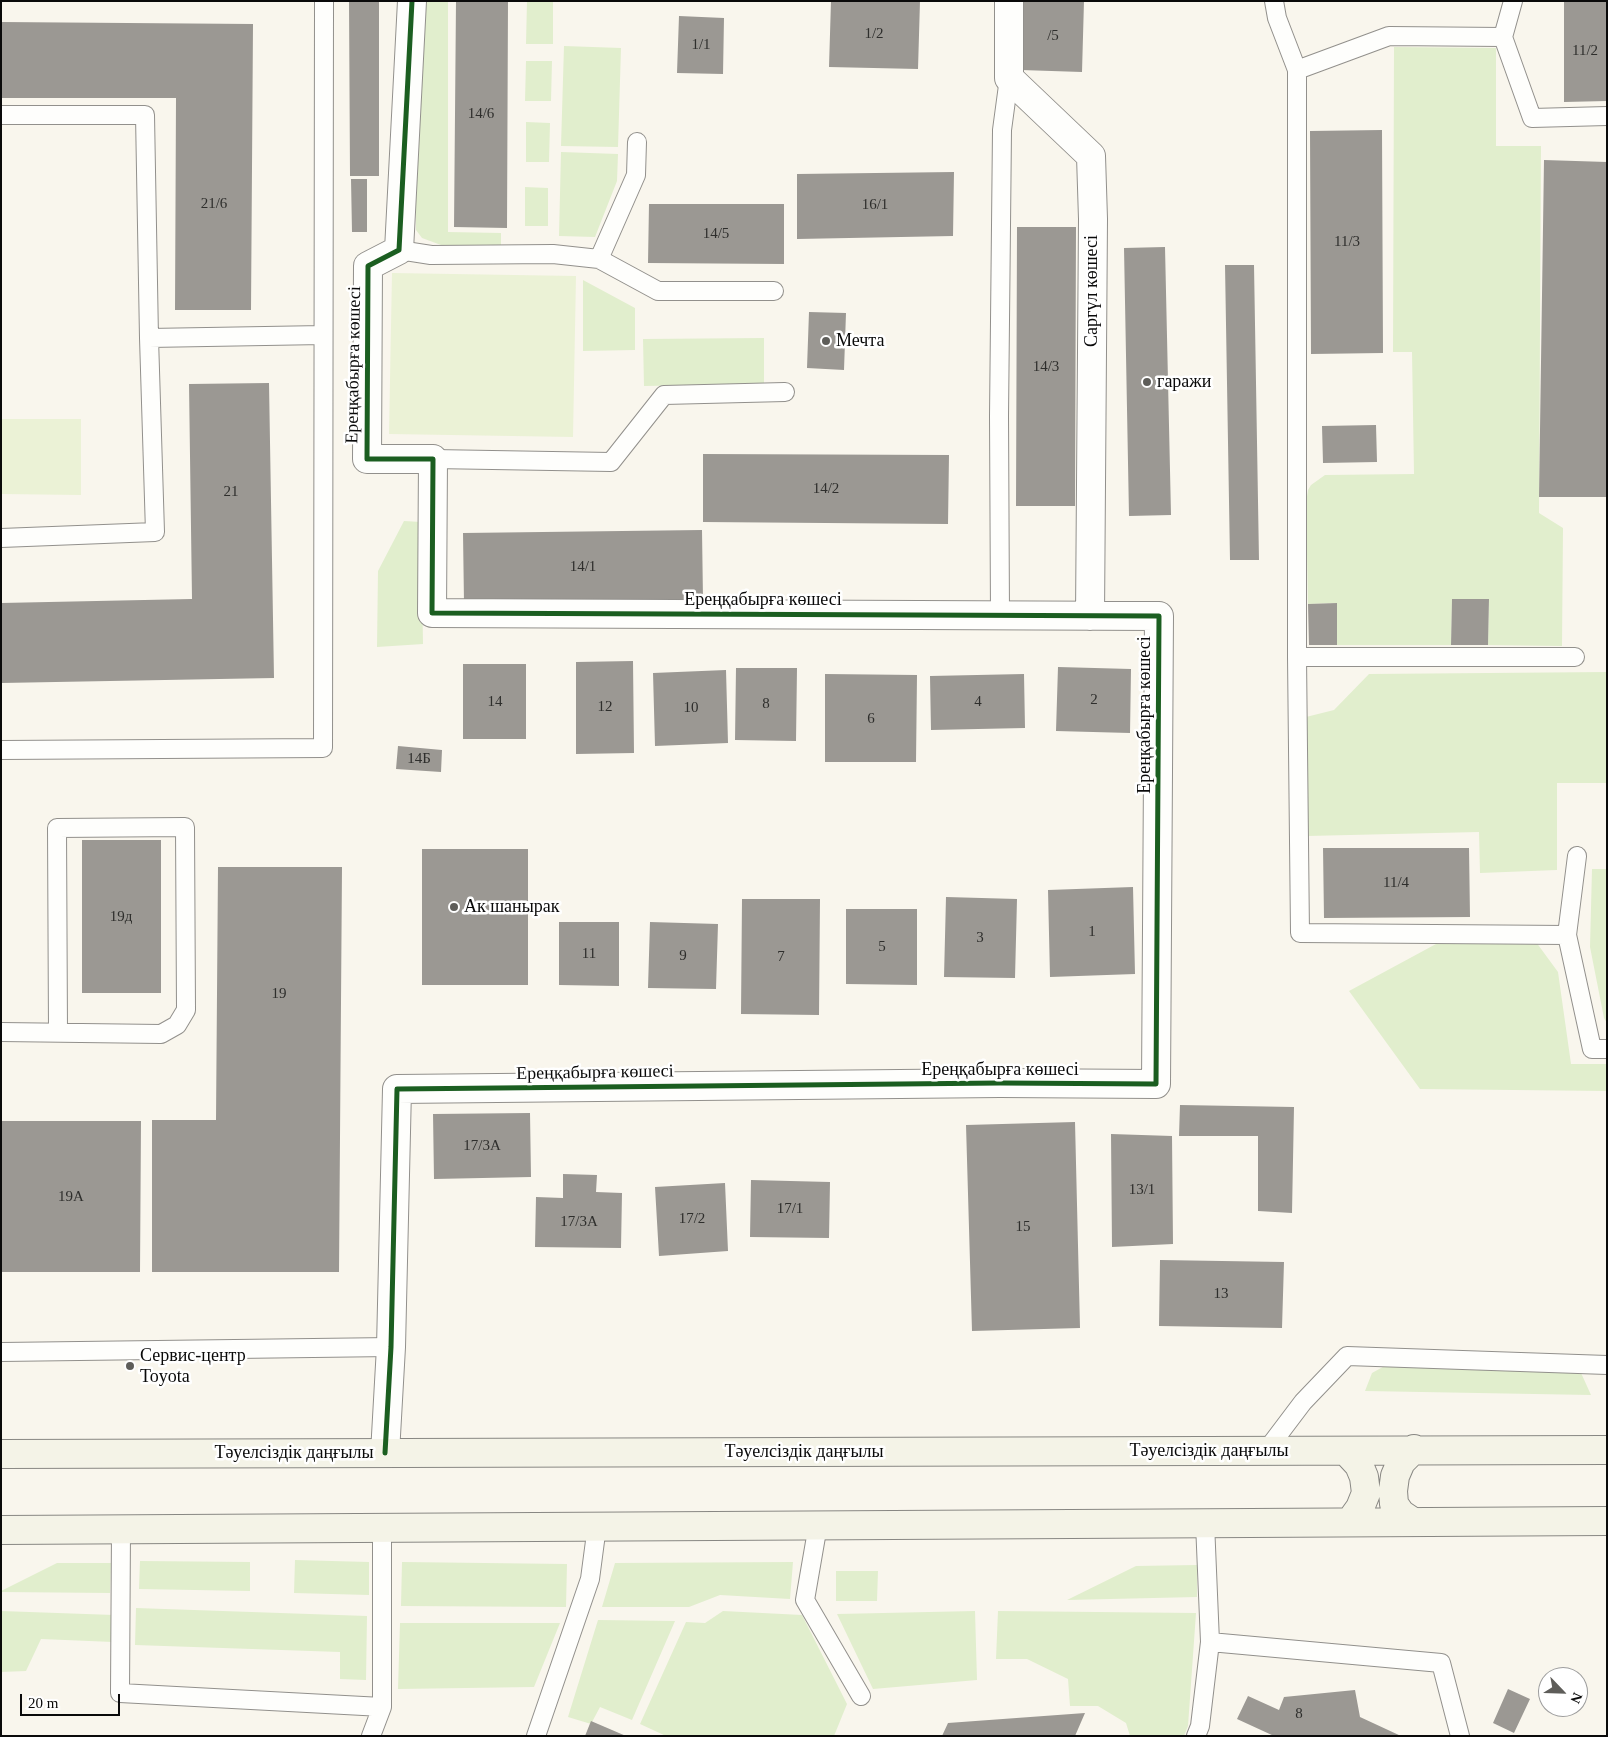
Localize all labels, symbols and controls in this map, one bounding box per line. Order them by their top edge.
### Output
house number: 1/2 [864,25,884,43]
house number: /5 [1047,27,1059,45]
house number: 1/1 [691,36,711,54]
house number: 11/2 [1572,42,1598,60]
house number: 14/6 [468,105,494,123]
house number: 21/6 [201,195,227,213]
house number: 16/1 [862,196,888,214]
house number: 14/5 [703,225,729,243]
house number: 11/3 [1334,233,1360,251]
street label: Саргүл көшесі [1081,235,1103,347]
street label: Ереңқабырға көшесі [342,286,366,444]
place label: Мечта [836,330,884,352]
marker: Мечта [820,335,832,347]
house number: 14/3 [1033,358,1059,376]
place label: гаражи [1157,371,1211,393]
marker: гаражи [1141,376,1153,388]
house number: 14/2 [813,480,839,498]
house number: 21 [224,483,238,501]
house number: 14/1 [570,558,596,576]
street label: Ереңқабырға көшесі [684,589,842,611]
street label: Ереңқабырға көшесі [1134,636,1156,794]
house number: 2 [1090,691,1098,709]
house number: 14 [488,693,502,711]
house number: 4 [974,693,982,711]
house number: 8 [762,695,770,713]
house number: 12 [598,698,612,716]
house number: 10 [684,699,698,717]
house number: 6 [867,710,875,728]
house number: 14Б [407,750,431,768]
house number: 11/4 [1383,874,1409,892]
place label: Ак шанырак [464,896,560,918]
marker: Ак шанырак [448,901,460,913]
house number: 19д [110,908,132,926]
house number: 1 [1088,923,1096,941]
house number: 3 [976,929,984,947]
house number: 5 [878,938,886,956]
house number: 11 [582,945,596,963]
house number: 9 [679,947,687,965]
house number: 7 [777,948,785,966]
house number: 19 [272,985,286,1003]
street label: Ереңқабырға көшесі [921,1059,1079,1081]
street label: Ереңқабырға көшесі [516,1061,674,1085]
house number: 17/3А [463,1137,501,1155]
house number: 13/1 [1129,1181,1155,1199]
house number: 19A [58,1188,84,1206]
house number: 17/1 [777,1200,803,1218]
house number: 17/2 [679,1210,705,1228]
house number: 17/3A [560,1213,598,1231]
house number: 15 [1016,1218,1030,1236]
house number: 13 [1214,1285,1228,1303]
place label: Сервис-центр Toyota [140,1345,246,1388]
marker: Сервис-центр Toyota [124,1360,136,1372]
street label: Тәуелсіздік даңғылы [1129,1440,1289,1462]
street label: Тәуелсіздік даңғылы [724,1441,884,1463]
street label: Тәуелсіздік даңғылы [214,1442,374,1464]
north arrow [1538,1667,1588,1717]
scale bar [22,1684,122,1716]
text: N [1567,1690,1585,1706]
text: 20 m [28,1695,58,1711]
house number: 8 [1295,1705,1303,1723]

